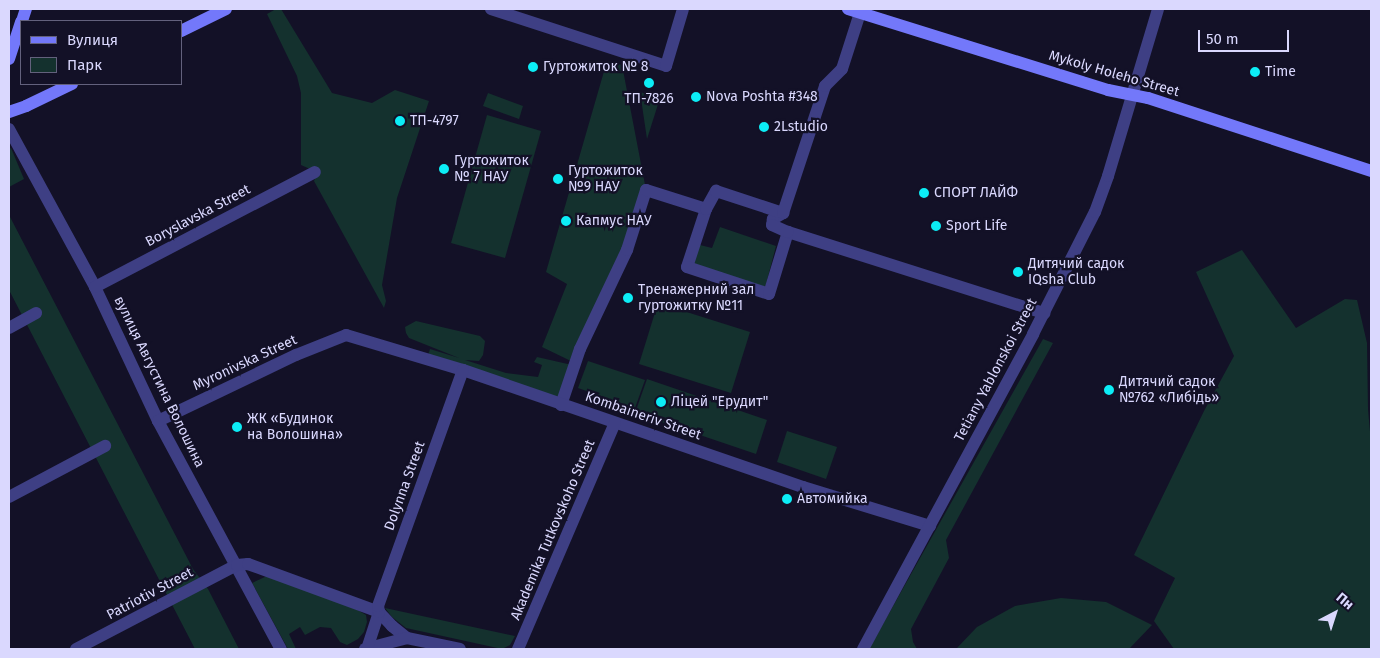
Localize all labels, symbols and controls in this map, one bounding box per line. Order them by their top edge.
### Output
legend [20,20,182,85]
scale bar [1200,20,1291,52]
text: 50 m [1206,30,1239,48]
text: Вулиця [67,31,118,49]
street label: Mykoly Holeho Street [1047,47,1181,101]
text: Парк [67,56,102,74]
place label: Гуртожиток № 8 [543,59,649,75]
marker: Гуртожиток № 8 [527,61,539,73]
place label: Time [1265,64,1296,80]
marker: Time [1249,66,1261,78]
marker: ТП-7826 [643,77,655,89]
place label: Nova Poshta #348 [706,89,818,105]
place label: ТП-7826 [624,91,674,107]
marker: Nova Poshta #348 [690,91,702,103]
place label: ТП-4797 [410,113,459,129]
marker: ТП-4797 [394,115,406,127]
place label: 2Lstudio [774,119,828,135]
marker: 2Lstudio [758,121,770,133]
place label: Гуртожиток № 7 НАУ [454,153,529,186]
marker: Гуртожиток № 7 НАУ [438,163,450,175]
place label: Гуртожиток №9 НАУ [568,163,643,196]
marker: Гуртожиток №9 НАУ [552,173,564,185]
street label: Boryslavska Street [143,181,253,251]
place label: СПОРТ ЛАЙФ [934,185,1018,201]
marker: СПОРТ ЛАЙФ [918,187,930,199]
place label: Капмус НАУ [576,213,652,229]
marker: Капмус НАУ [560,215,572,227]
place label: Sport Life [946,218,1007,234]
marker: Sport Life [930,220,942,232]
place label: Дитячий садок IQsha Club [1028,256,1124,288]
marker: Дитячий садок IQsha Club [1012,266,1024,278]
place label: Тренажерний зал гуртожитку №11 [638,282,754,314]
marker: Тренажерний зал гуртожитку №11 [622,292,634,304]
street label: вулиця Августина Волошина [110,294,208,470]
street label: Tetiany Yablonskoi Street [951,296,1041,444]
street label: Myronivska Street [190,332,300,394]
place label: Дитячий садок №762 «Либідь» [1119,374,1219,407]
marker: Дитячий садок №762 «Либідь» [1103,384,1115,396]
street label: Kombaineriv Street [583,388,703,444]
place label: Ліцей "Ерудит" [671,394,768,410]
marker: Ліцей "Ерудит" [655,396,667,408]
place label: ЖК «Будинок на Волошина» [247,411,343,444]
marker: ЖК «Будинок на Волошина» [231,421,243,433]
street label: Akademika Tutkovskoho Street [507,437,599,623]
street label: Dolynna Street [381,439,429,533]
place label: Автомийка [797,491,868,507]
marker: Автомийка [781,493,793,505]
street label: Patriotiv Street [104,564,196,624]
north arrow [1310,588,1360,638]
text: Пн [1333,589,1357,613]

